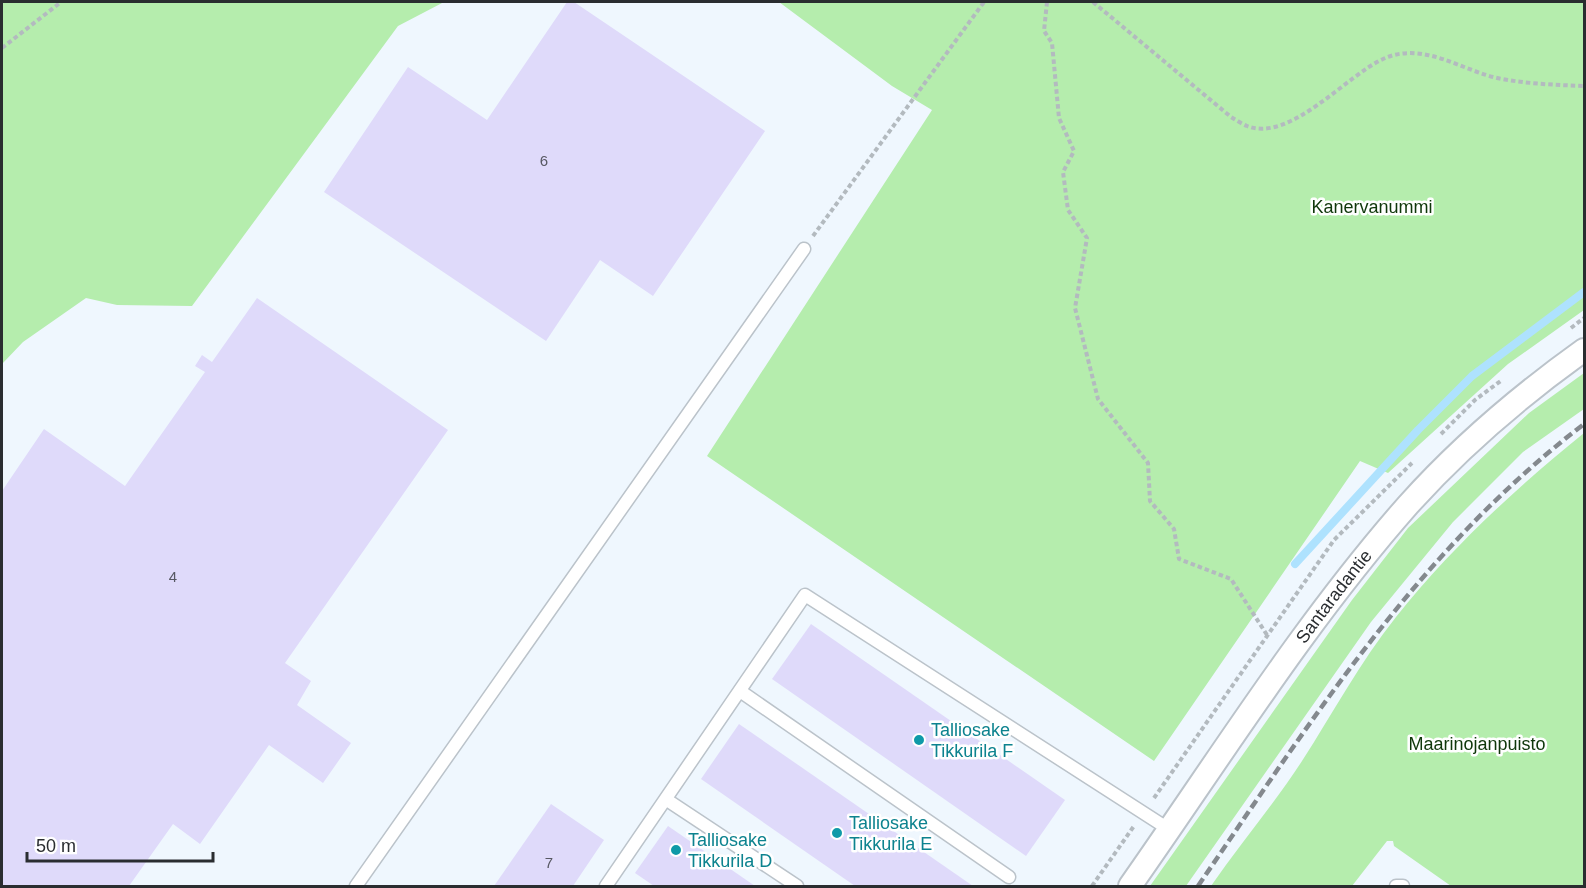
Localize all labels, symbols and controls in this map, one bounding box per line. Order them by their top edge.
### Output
house number: 6 [540,152,548,169]
park label: Kanervanummi [1311,197,1433,217]
street label: Santaradantie [1292,546,1376,647]
house number: 4 [169,568,177,585]
place label: Talliosake Tikkurila F [931,720,1013,761]
marker: Talliosake Tikkurila F [912,733,926,747]
park label: Maarinojanpuisto [1408,734,1546,754]
place label: Talliosake Tikkurila E [849,813,932,854]
scale bar [27,825,213,863]
marker: Talliosake Tikkurila E [830,826,844,840]
place label: Talliosake Tikkurila D [688,830,772,871]
text: 50 m [36,836,76,856]
marker: Talliosake Tikkurila D [669,843,683,857]
house number: 7 [545,854,553,871]

